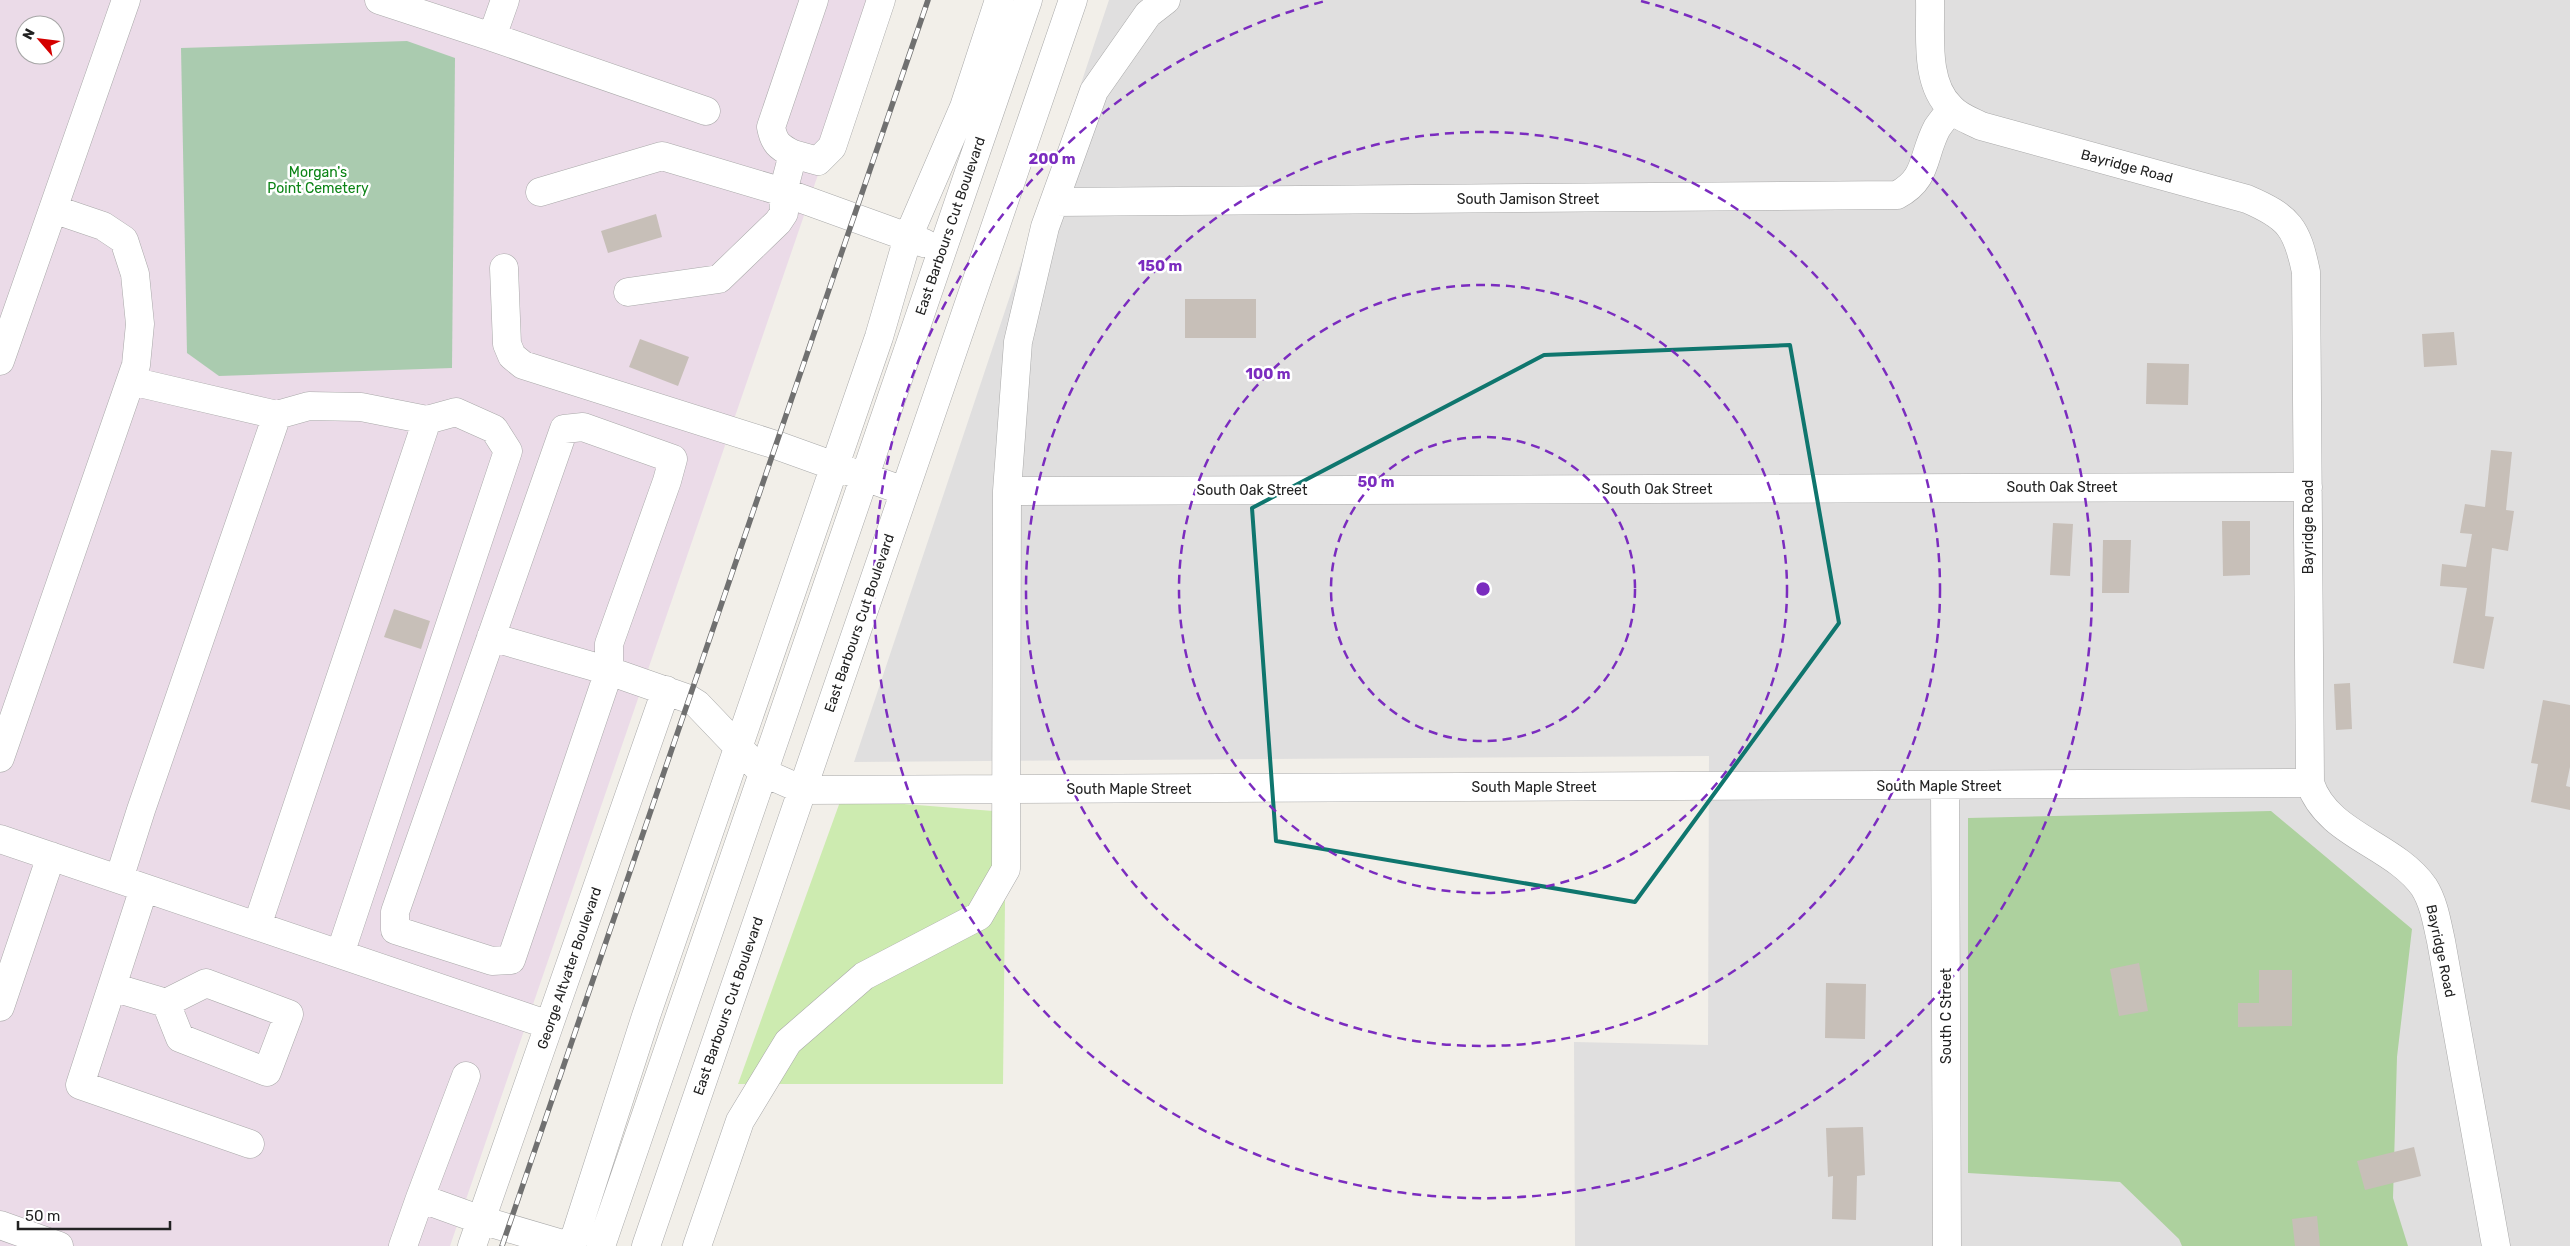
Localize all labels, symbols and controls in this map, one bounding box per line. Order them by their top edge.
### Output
north arrow [15,15,65,65]
text: N [19,26,39,43]
street label: East Barbours Cut Boulevard [912,135,989,318]
street label: Bayridge Road [2079,146,2175,187]
text: 200 m [1028,150,1076,168]
park label: Morgan's Point Cemetery [267,164,369,197]
street label: South Jamison Street [1457,191,1600,208]
text: 150 m [1138,257,1182,275]
text: 100 m [1246,365,1290,383]
text: 50 m [1358,473,1394,491]
street label: South Oak Street [2007,479,2118,496]
street label: Bayridge Road [2300,480,2317,574]
street label: South Oak Street [1602,481,1713,498]
street label: South Oak Street [1197,482,1308,499]
street label: East Barbours Cut Boulevard [821,532,898,715]
centre of rings [1474,580,1492,598]
street label: South Maple Street [1877,778,2002,795]
street label: South Maple Street [1472,779,1597,796]
street label: South Maple Street [1067,781,1192,798]
street label: George Altvater Boulevard [534,885,605,1052]
street label: Bayridge Road [2422,903,2459,999]
street label: East Barbours Cut Boulevard [690,915,767,1098]
street label: South C Street [1938,968,1955,1064]
scale bar [18,1198,170,1230]
text: 50 m [25,1207,60,1225]

